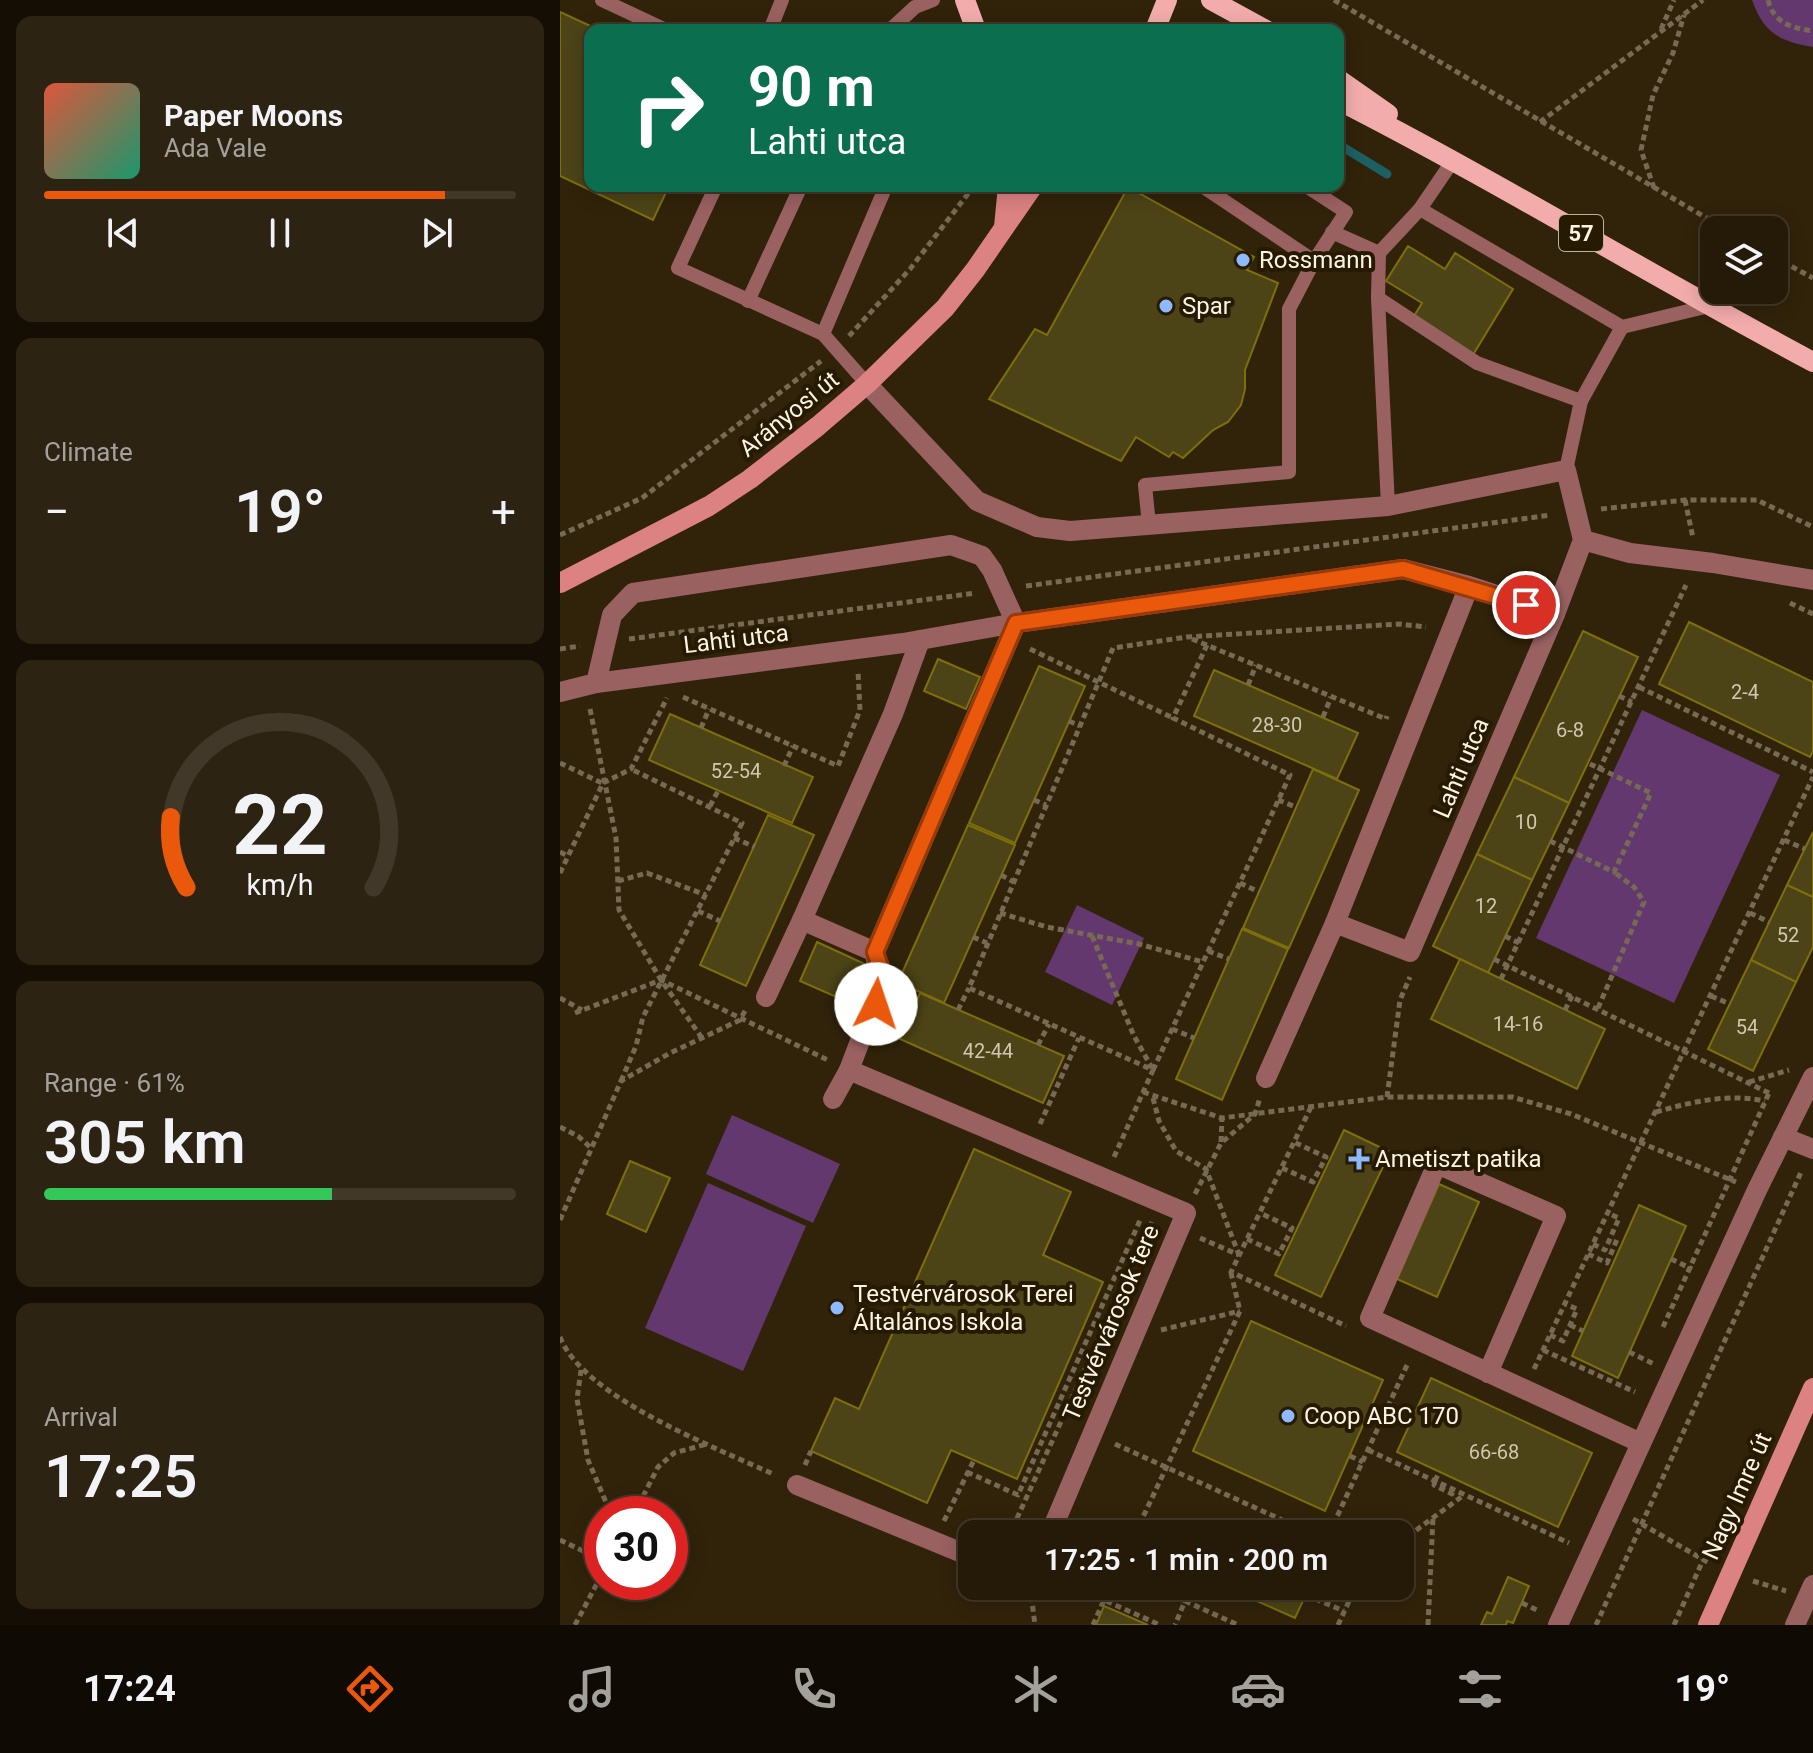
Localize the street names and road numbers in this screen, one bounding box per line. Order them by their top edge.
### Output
road number: 57 [1559,215,1603,251]
street label: Arányosi út [734,365,844,463]
street label: Lahti utca [682,619,790,659]
street label: Lahti utca [1427,714,1495,822]
street label: Testvérvárosok tere [1057,1221,1165,1425]
street label: Nagy Imre út [1697,1428,1778,1564]

